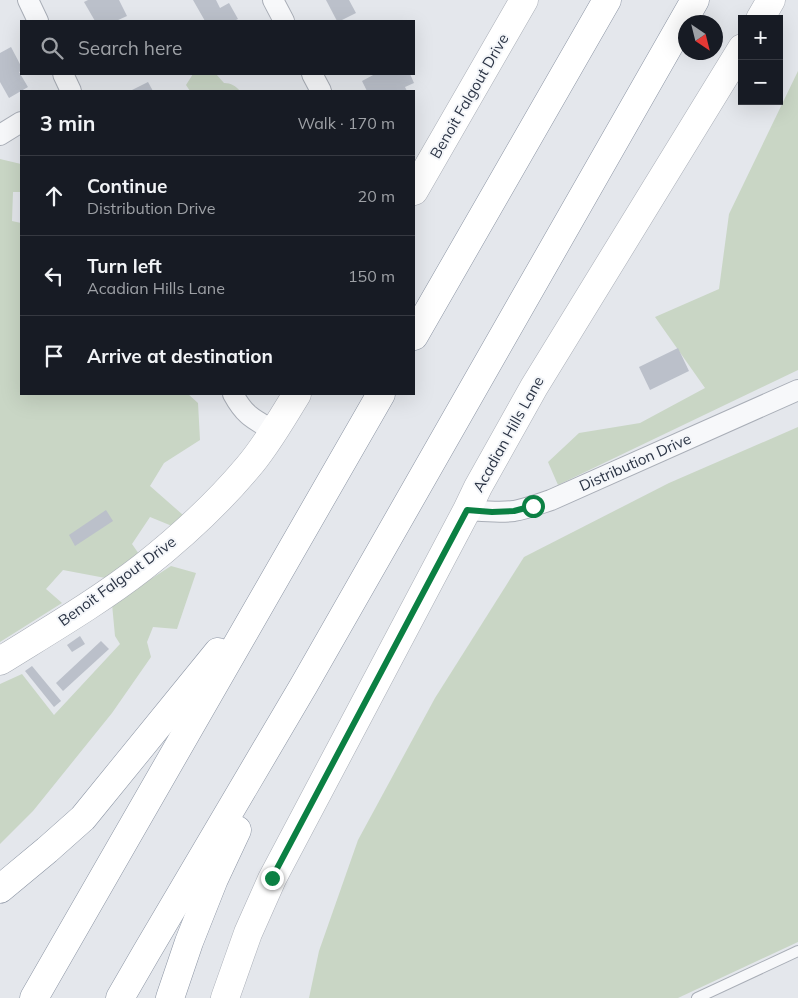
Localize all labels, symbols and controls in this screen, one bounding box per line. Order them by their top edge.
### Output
north arrow [678,15,723,60]
map controls [738,15,783,105]
button: + [738,15,783,60]
search box [20,20,415,75]
street label: Benoit Falgout Drive [426,30,512,162]
icon: search [38,34,66,62]
text: Search here [78,36,182,60]
button: − [738,60,783,105]
text: 3 min [40,110,95,136]
text: Walk · 170 m [297,113,395,133]
text: Continue [87,174,167,198]
icon: ahead [40,182,68,210]
text: 20 m [358,186,395,206]
text: Distribution Drive [87,198,215,218]
text: Turn left [87,254,162,278]
icon: left [40,262,68,290]
text: 150 m [348,266,395,286]
text: Acadian Hills Lane [87,278,225,298]
icon: arrive [40,342,68,370]
text: Arrive at destination [87,344,273,368]
street label: Acadian Hills Lane [468,373,548,495]
street label: Distribution Drive [576,429,694,495]
route start [522,495,545,518]
street label: Benoit Falgout Drive [54,532,180,630]
route end [261,867,284,890]

